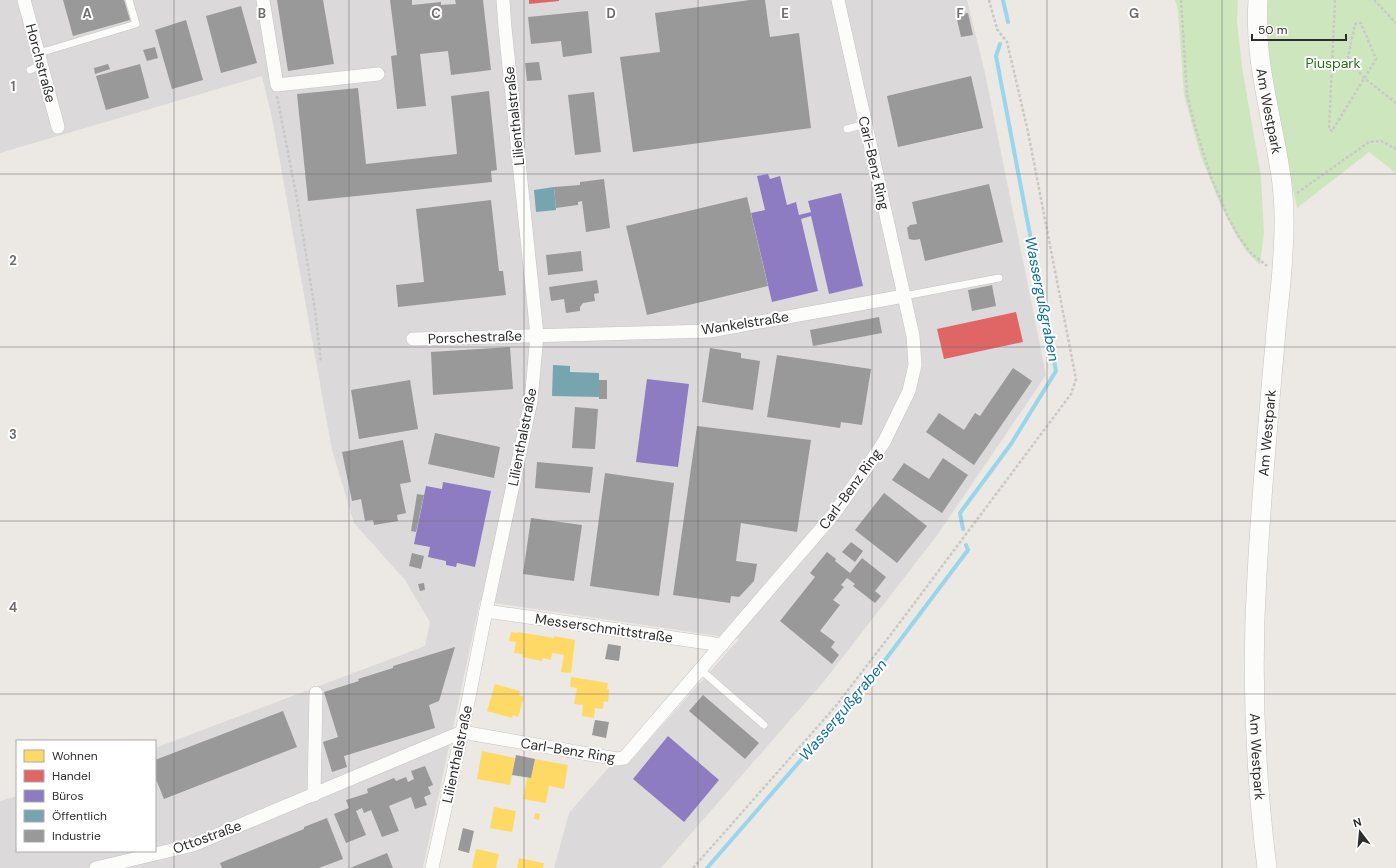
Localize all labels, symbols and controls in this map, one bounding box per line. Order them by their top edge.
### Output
text: A [82,5,92,22]
text: B [258,5,266,22]
text: C [431,5,441,22]
text: D [606,5,616,22]
text: E [781,5,789,22]
text: F [956,5,964,22]
text: G [1129,5,1139,22]
scale bar [1252,16,1346,42]
street label: Horchstraße [22,22,60,104]
text: 50 m [1258,22,1287,38]
park label: Piuspark [1305,54,1361,72]
street label: Lilienthalstraße [500,66,528,166]
street label: Am Westpark [1252,67,1286,155]
text: 1 [11,78,15,95]
street label: Carl-Benz Ring [854,114,894,212]
water label: Wassergußgraben [1020,235,1064,363]
text: 2 [9,252,17,269]
street label: Wankelstraße [700,307,790,339]
street label: Porschestraße [428,326,522,348]
street label: Lilienthalstraße [504,386,540,488]
street label: Am Westpark [1254,389,1280,477]
text: 3 [9,426,17,443]
street label: Carl-Benz Ring [815,445,885,533]
text: 4 [9,599,17,616]
street label: Messerschmittstraße [534,609,674,647]
water label: Wassergußgraben [795,655,892,765]
street label: Lilienthalstraße [438,703,476,805]
street label: Am Westpark [1246,713,1269,801]
street label: Carl-Benz Ring [519,734,617,766]
legend [16,740,156,852]
text: Wohnen [52,748,98,764]
text: Handel [52,768,91,784]
text: Büros [52,788,83,804]
text: Öffentlich [52,808,107,824]
north arrow [1340,812,1380,852]
text: N [1351,815,1363,830]
street label: Ottostraße [170,816,244,858]
text: Industrie [52,828,101,844]

